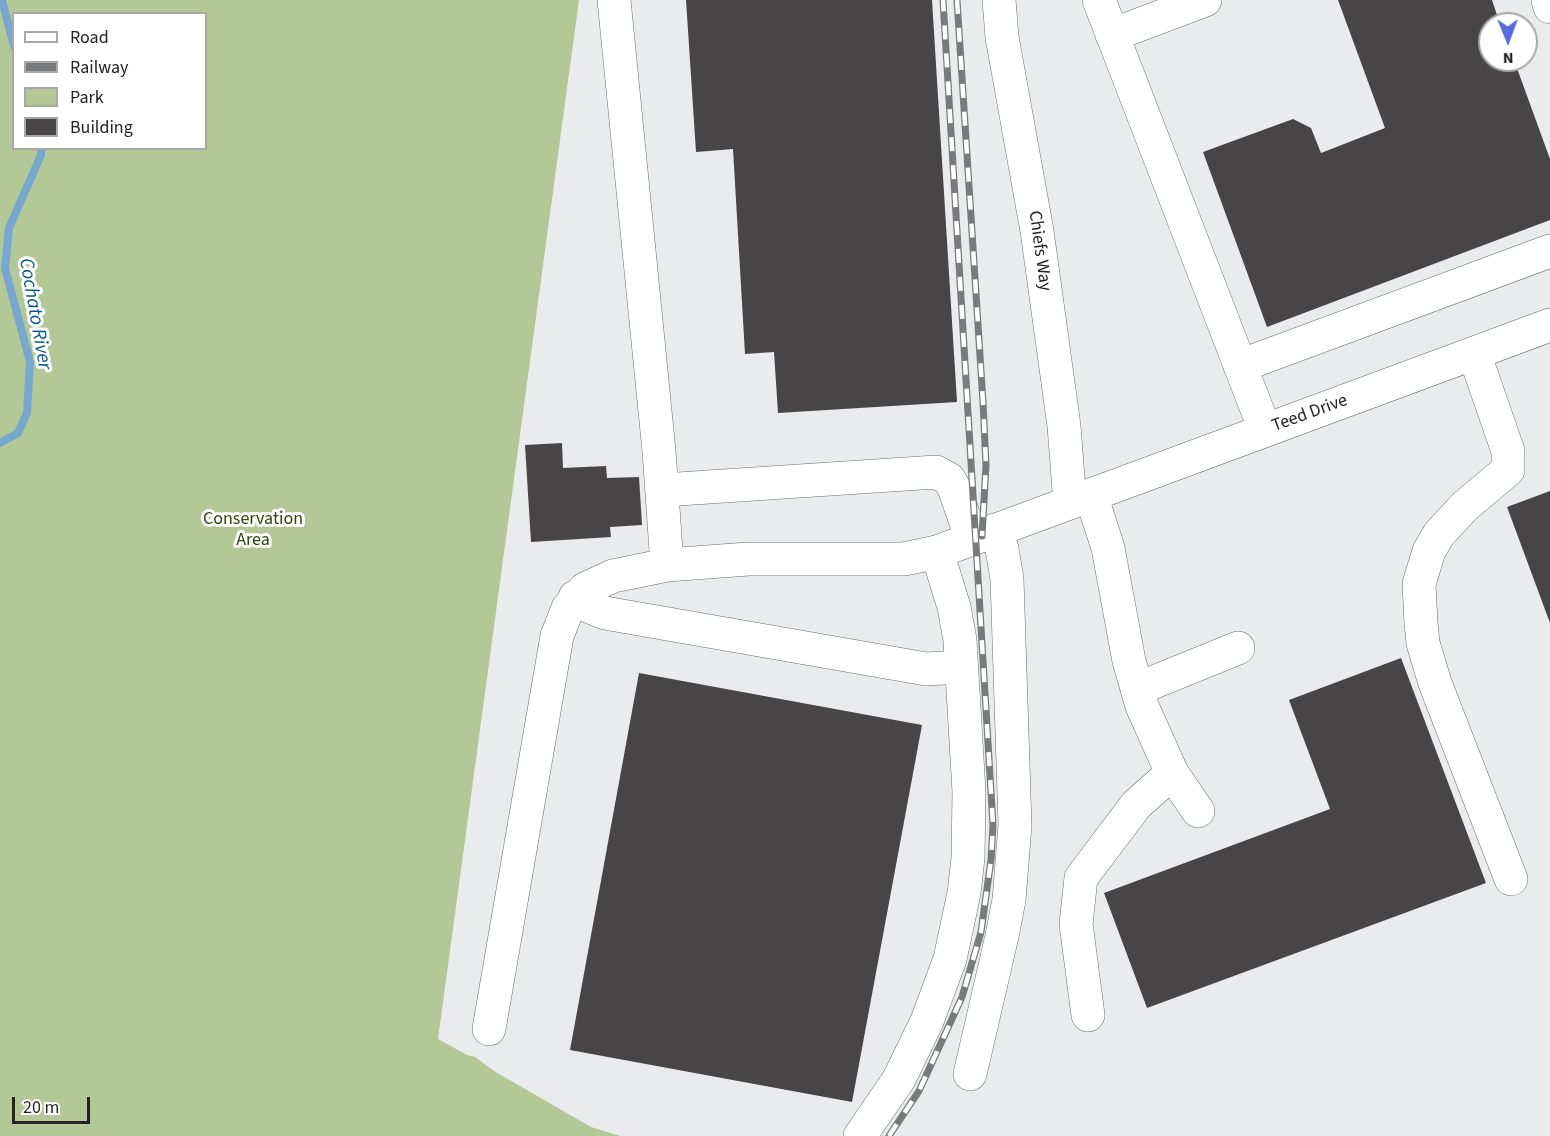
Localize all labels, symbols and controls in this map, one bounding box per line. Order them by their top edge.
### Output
legend [12,12,207,150]
north arrow [1478,12,1538,72]
text: Road [70,25,109,50]
text: N [1503,47,1514,69]
text: Railway [70,55,129,80]
text: Park [70,85,104,110]
text: Building [70,115,133,140]
street label: Chiefs Way [1023,209,1055,293]
water label: Cochato River [12,256,56,372]
street label: Teed Drive [1269,390,1351,438]
park label: Conservation Area [203,509,303,552]
scale bar [15,1085,93,1123]
text: 20 m [23,1095,59,1120]

